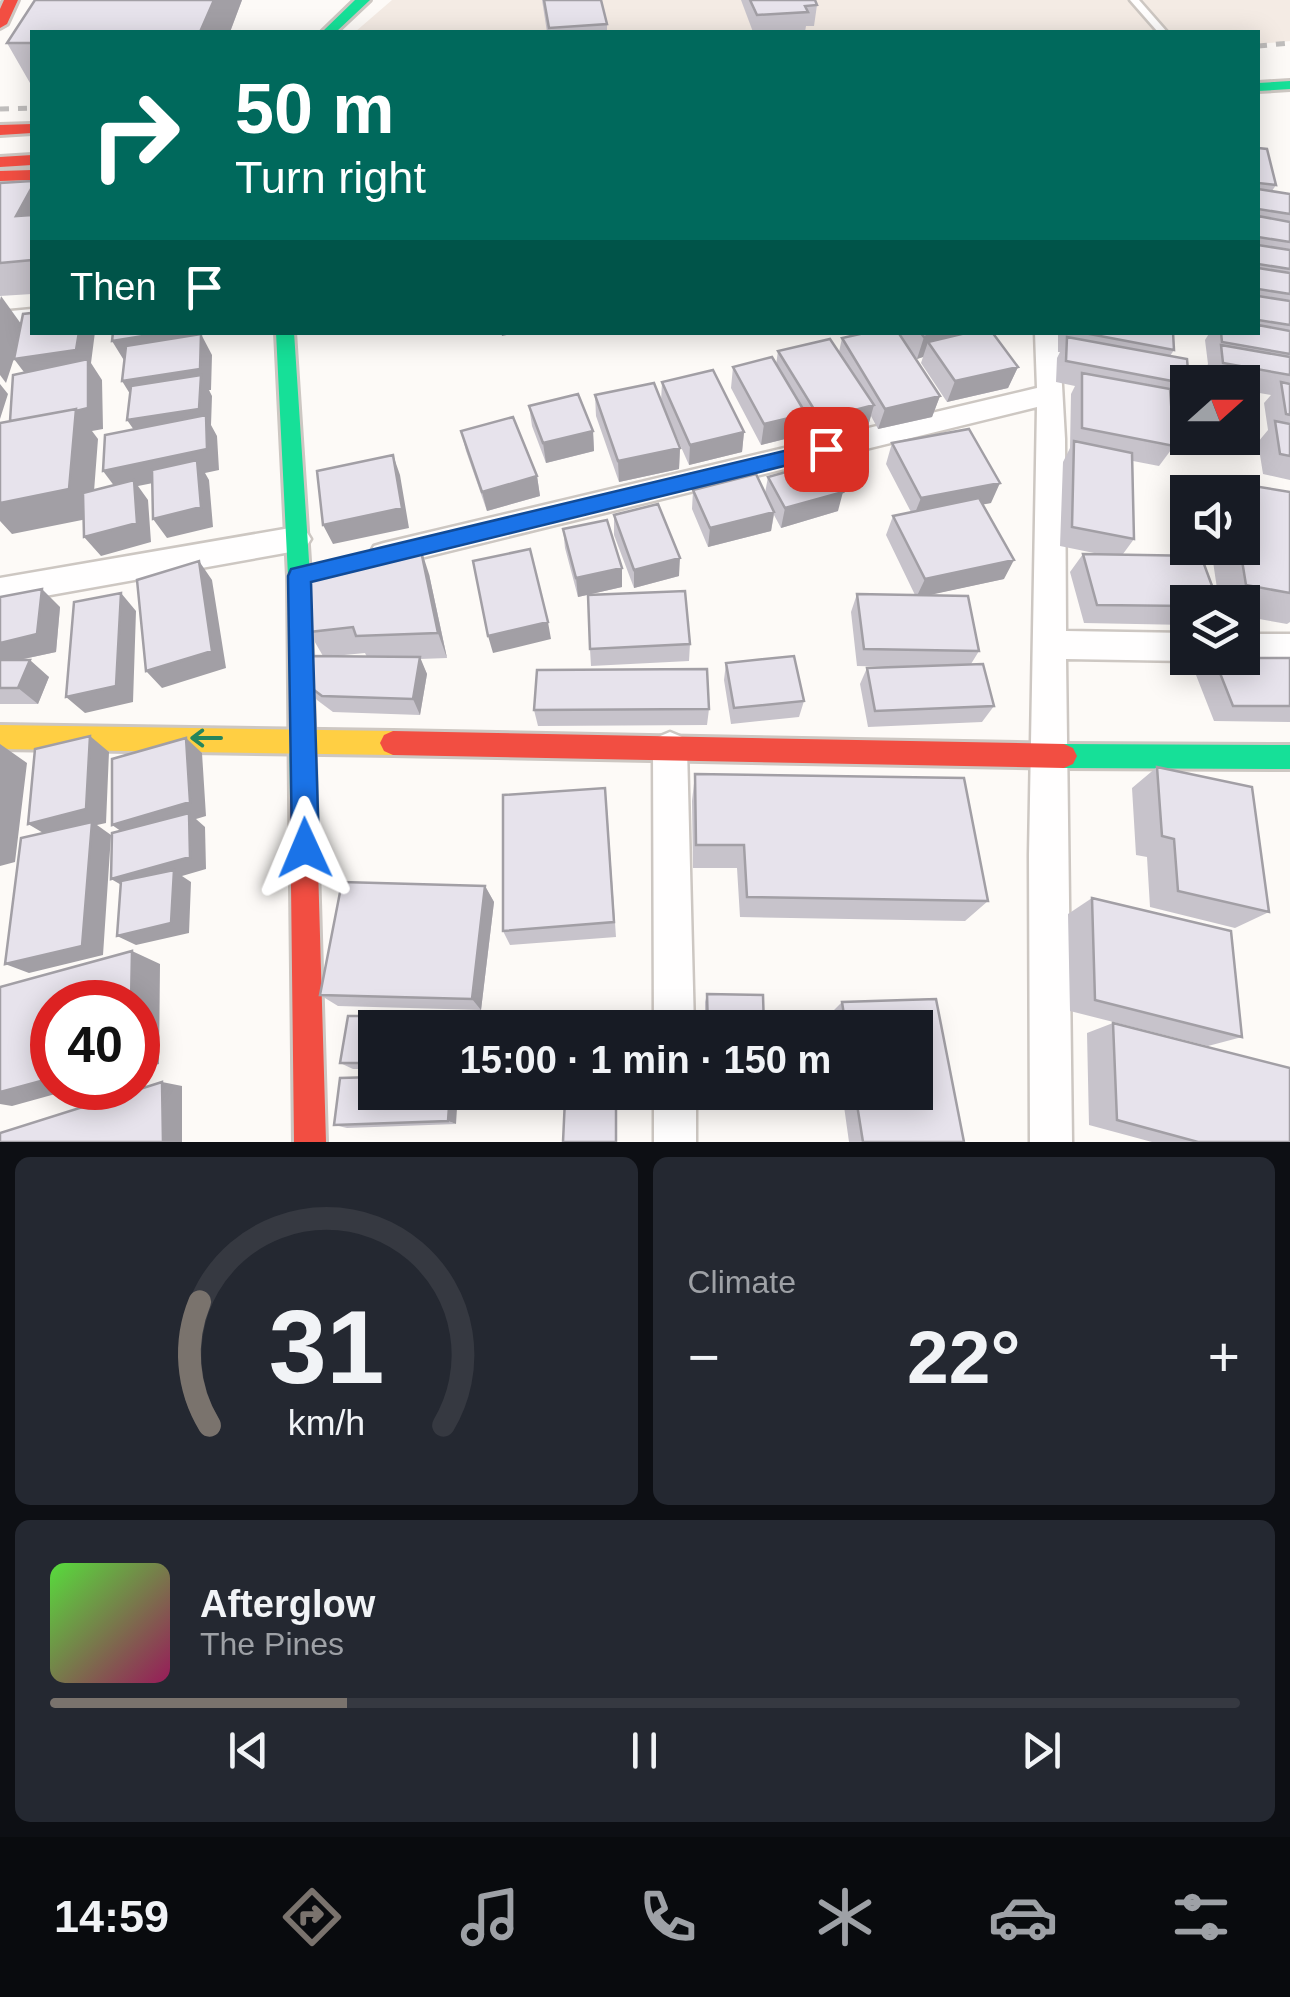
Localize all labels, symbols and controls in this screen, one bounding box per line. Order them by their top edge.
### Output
icon: right [70,70,200,200]
text: 50 m [235,70,395,148]
text: Turn right [235,152,426,203]
icon: arrive [177,260,232,315]
text: Then [70,266,157,308]
north arrow [1170,365,1260,455]
map controls [1170,365,1260,675]
pin [784,407,869,492]
icon: arrive [799,422,854,477]
button: sound [1170,475,1260,565]
button: layers [1170,585,1260,675]
one-way arrow [190,728,222,748]
position arrow [253,796,357,900]
speed limit sign: 40 [30,980,160,1110]
text: 15:00 · 1 min · 150 m [460,1039,831,1081]
text: Climate [688,1264,796,1300]
text: 31 [268,1289,384,1405]
text: 22° [907,1315,1020,1399]
text: − [688,1326,720,1388]
text: + [1208,1326,1240,1388]
text: km/h [288,1403,365,1443]
text: Afterglow [200,1583,375,1625]
text: The Pines [200,1626,344,1662]
icon: previous [221,1723,276,1778]
icon: pause [617,1723,672,1778]
icon: next [1014,1723,1069,1778]
icon: directions [277,1882,347,1952]
icon: music [455,1882,525,1952]
icon: phone [633,1882,703,1952]
icon: climate [810,1882,880,1952]
icon: car [988,1882,1058,1952]
icon: filters [1166,1882,1236,1952]
text: 14:59 [54,1891,169,1942]

